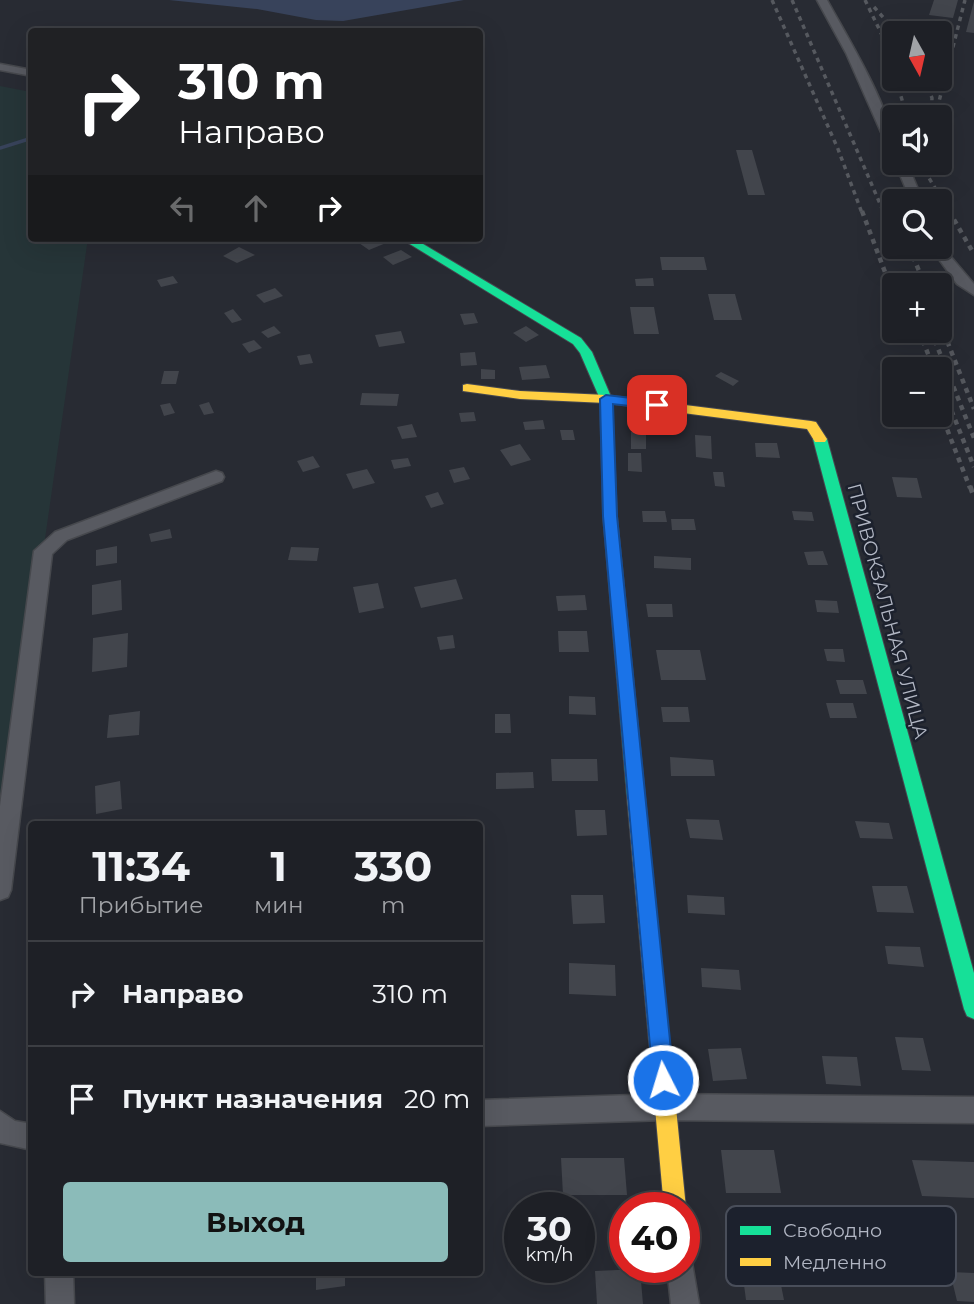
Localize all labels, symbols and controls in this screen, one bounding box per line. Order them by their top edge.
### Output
north arrow [882,21,952,91]
map controls [882,21,952,427]
text: 310 m [178,52,325,111]
icon: right [63,56,154,147]
button: sound [882,105,952,175]
text: Направо [178,112,325,151]
icon: left [164,189,202,227]
icon: ahead [237,189,275,227]
icon: right [310,189,348,227]
button: search [882,189,952,259]
button: + [882,273,952,343]
button: − [882,357,952,427]
pin [627,375,687,435]
icon: arrive [638,386,676,424]
street label: ПРИВОКЗАЛЬНАЯ УЛИЦА [842,481,933,741]
text: 11:34 [92,840,190,892]
text: 1 [271,840,287,892]
text: 330 [354,840,432,892]
text: Прибытие [79,891,203,919]
text: мин [254,891,304,919]
text: m [381,891,405,919]
icon: right [63,975,101,1013]
text: Направо [122,978,243,1010]
text: 310 m [372,978,448,1010]
position arrow [626,1043,700,1117]
icon: arrive [63,1080,101,1118]
text: Пункт назначения [122,1083,383,1115]
text: 20 m [404,1083,470,1115]
button: Выход [63,1182,448,1262]
speed limit sign: 40 [609,1192,700,1283]
legend [726,1206,956,1286]
text: 30 [527,1207,572,1250]
text: Свободно [783,1219,882,1242]
text: km/h [525,1244,574,1266]
text: Медленно [783,1251,887,1274]

